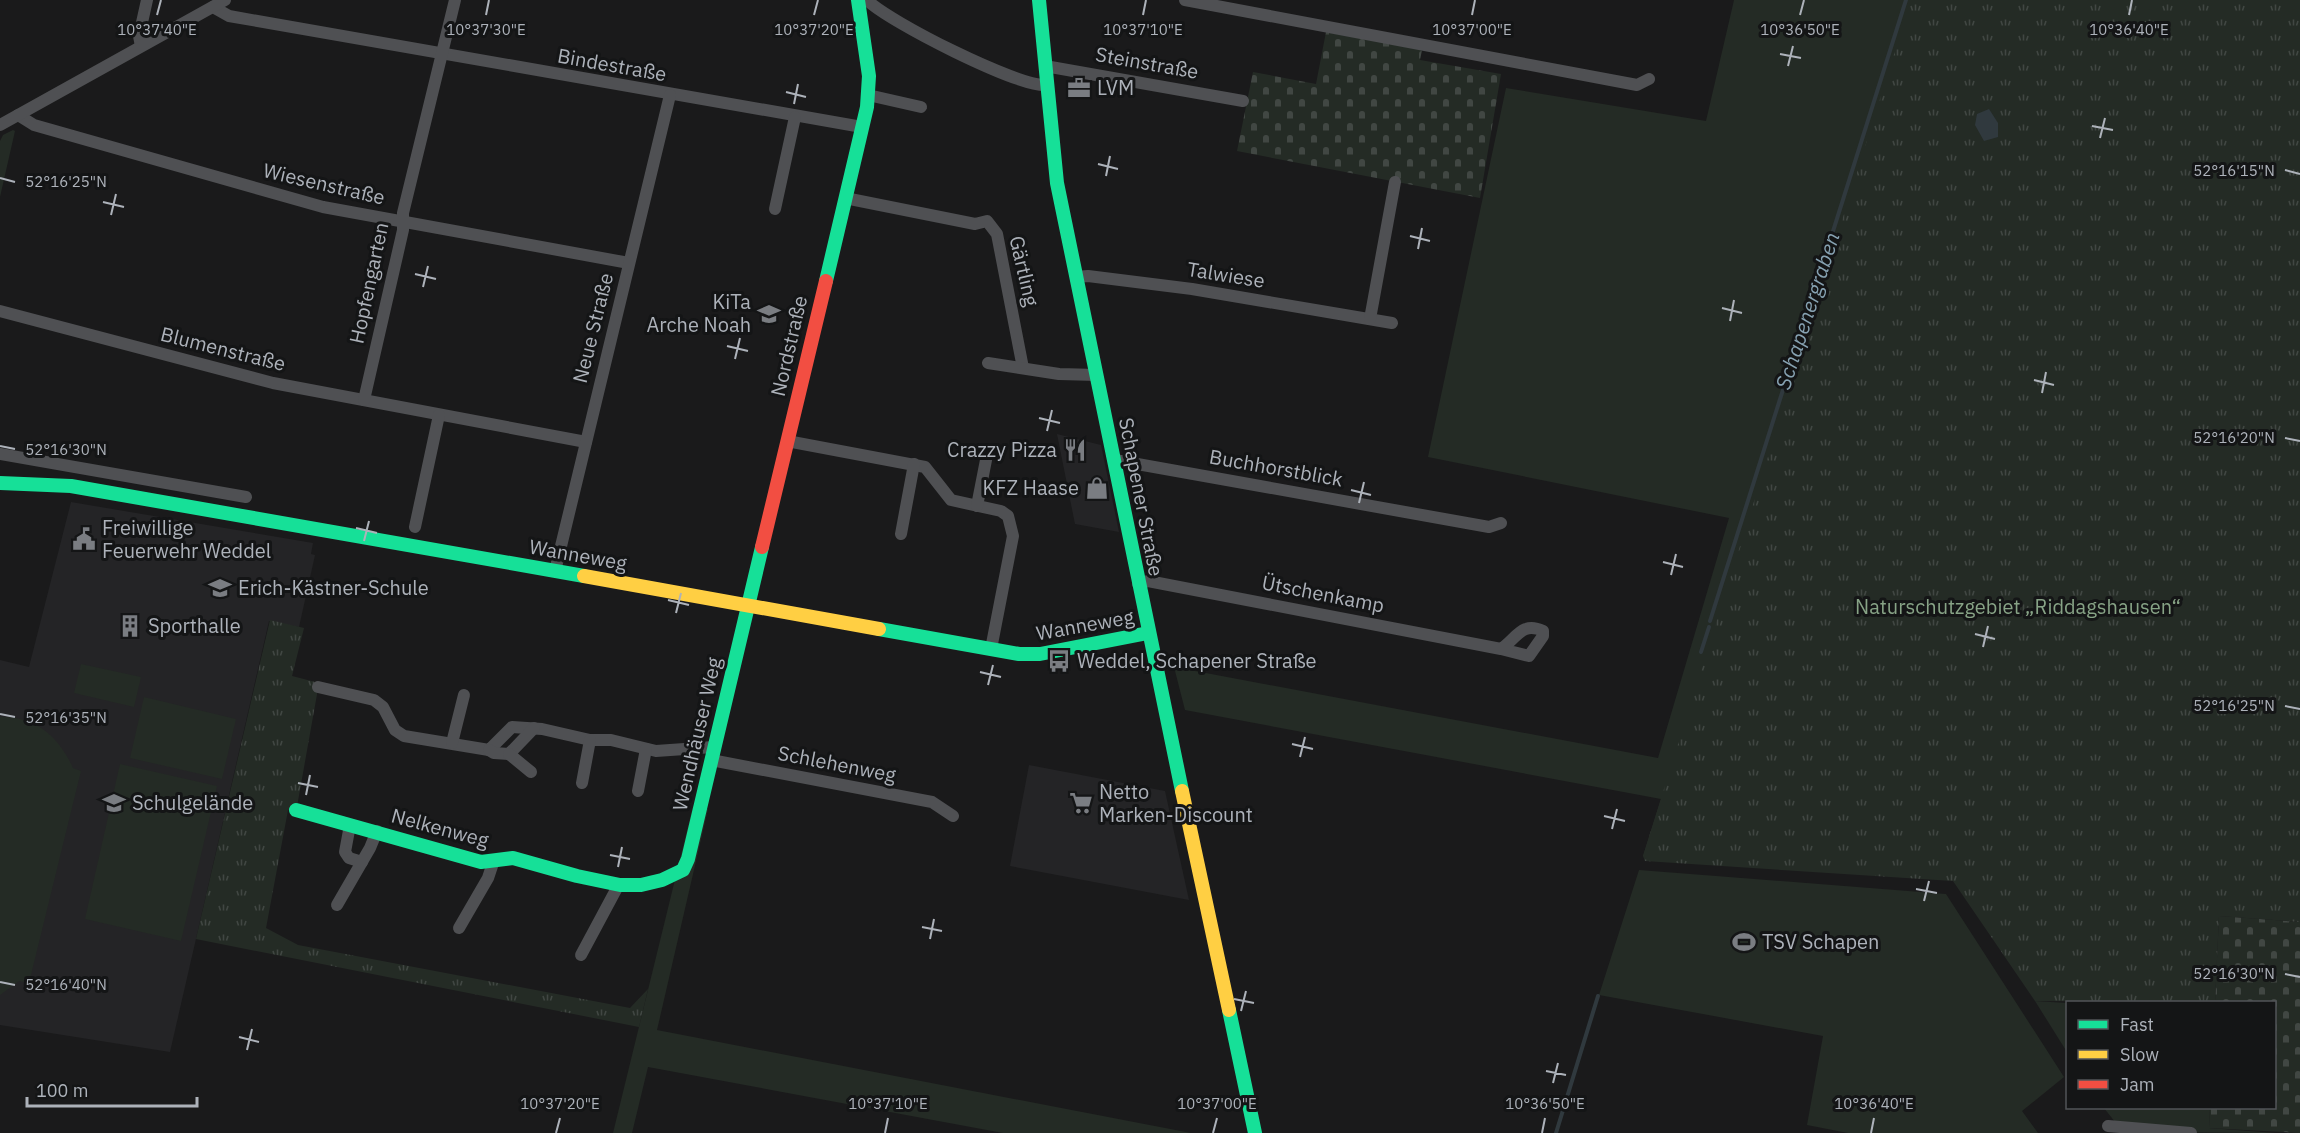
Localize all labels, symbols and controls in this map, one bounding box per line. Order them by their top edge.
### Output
text: 10°37'40"E [117,20,197,39]
text: 10°37'30"E [446,20,526,39]
text: 10°37'20"E [774,20,854,39]
text: 10°37'10"E [1103,20,1183,39]
text: 10°37'00"E [1432,20,1512,39]
text: 10°36'50"E [1760,20,1840,39]
text: 10°36'40"E [2089,20,2169,39]
street label: Steinstraße [1093,40,1201,85]
street label: Bindestraße [555,42,669,87]
place label: LVM [1097,74,1134,101]
office icon: LVM [1066,75,1092,101]
street label: Wiesenstraße [261,156,388,211]
text: 52°16'15"N [2193,161,2275,180]
text: 52°16'25"N [25,172,107,191]
street label: Hopfengarten [342,220,395,346]
water label: Schapenergraben [1768,228,1846,393]
street label: Gärtling [1003,233,1046,309]
street label: Talwiese [1185,255,1267,294]
street label: Neue Straße [566,270,619,386]
place label: KiTa Arche Noah [646,288,751,338]
street label: Nordstraße [764,293,813,399]
school or university icon: KiTa Arche Noah [756,301,782,327]
street label: Blumenstraße [158,320,289,377]
street label: Schapener Straße [1113,415,1170,579]
text: 52°16'20"N [2193,428,2275,447]
place label: Crazzy Pizza [947,436,1057,463]
restaurant icon: Crazzy Pizza [1062,437,1088,463]
text: 52°16'30"N [25,440,107,459]
street label: Buchhorstblick [1207,442,1345,493]
place label: KFZ Haase [983,474,1079,501]
shop icon: KFZ Haase [1084,475,1110,501]
place label: Freiwillige Feuerwehr Weddel [102,514,271,564]
public building icon: Freiwillige Feuerwehr Weddel [71,526,97,552]
street label: Wanneweg [527,533,629,576]
street label: Ütschenkamp [1260,568,1387,619]
place label: Erich-Kästner-Schule [238,574,429,601]
school or university icon: Erich-Kästner-Schule [207,575,233,601]
park label: Naturschutzgebiet „Riddagshausen“ [1855,593,2181,620]
street label: Wanneweg [1034,603,1136,646]
place label: Sporthalle [148,612,241,639]
building icon: Sporthalle [117,613,143,639]
place label: Weddel, Schapener Straße [1077,647,1317,674]
bus stop icon: Weddel, Schapener Straße [1046,648,1072,674]
street label: Wendhäuser Weg [666,654,727,813]
text: 52°16'25"N [2193,696,2275,715]
text: 52°16'35"N [25,708,107,727]
street label: Schlehenweg [776,739,899,788]
place label: Netto Marken-Discount [1099,778,1253,828]
place label: Schulgelände [132,789,253,816]
school or university icon: Schulgelände [101,790,127,816]
supermarket icon: Netto Marken-Discount [1068,790,1094,816]
street label: Nelkenweg [388,802,492,854]
place label: TSV Schapen [1762,928,1879,955]
sports icon: TSV Schapen [1731,929,1757,955]
text: 52°16'30"N [2193,964,2275,983]
text: 52°16'40"N [25,975,107,994]
legend [2066,1001,2276,1109]
text: Fast [2120,1013,2154,1036]
text: Slow [2120,1043,2159,1066]
scale bar [27,1070,196,1108]
text: Jam [2120,1073,2155,1096]
text: 100 m [36,1079,88,1102]
text: 10°37'20"E [520,1094,600,1113]
text: 10°37'10"E [848,1094,928,1113]
text: 10°37'00"E [1177,1094,1257,1113]
text: 10°36'50"E [1505,1094,1585,1113]
text: 10°36'40"E [1834,1094,1914,1113]

